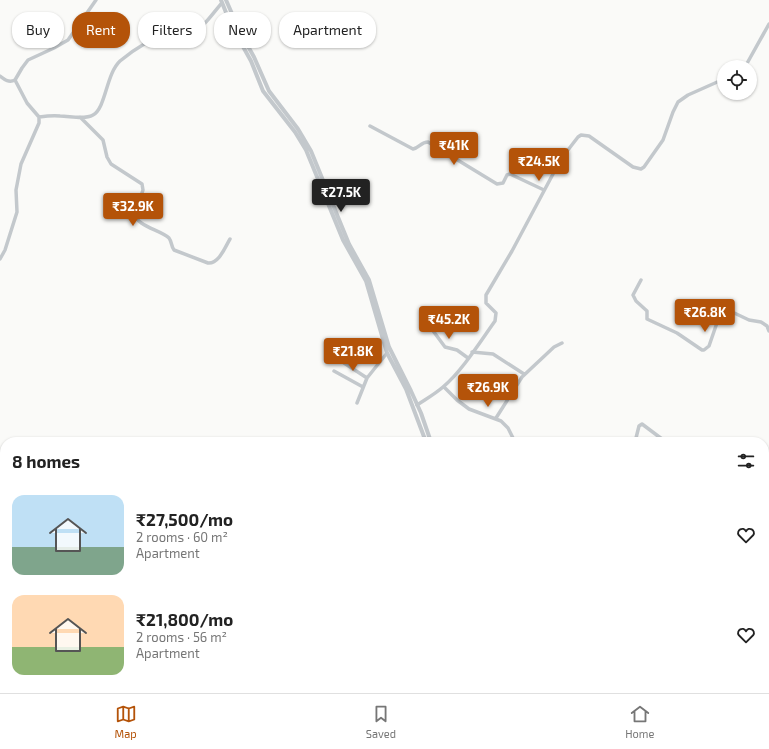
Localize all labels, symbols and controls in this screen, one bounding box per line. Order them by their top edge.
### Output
chip: Buy [12,12,64,48]
chip: Rent [72,12,130,48]
chip: Filters [138,12,206,48]
chip: New [214,12,271,48]
chip: Apartment [279,12,376,48]
map controls [717,60,757,100]
button: locate [717,60,757,100]
pin: ₹41K [430,132,478,166]
text: ₹41K [439,137,469,153]
pin: ₹24.5K [506,148,572,182]
text: ₹24.5K [518,153,560,169]
pin: ₹27.5K [308,179,374,213]
text: ₹27.5K [321,184,361,200]
pin: ₹32.9K [100,193,166,227]
text: ₹32.9K [112,198,154,214]
pin: ₹26.8K [672,299,738,333]
text: ₹26.8K [684,304,726,320]
pin: ₹45.2K [416,306,482,340]
text: ₹45.2K [428,311,470,327]
pin: ₹21.8K [320,338,386,372]
text: ₹21.8K [333,343,373,359]
pin: ₹26.9K [455,374,521,408]
text: ₹26.9K [467,379,509,395]
icon: filters [735,450,757,472]
text: 8 homes [12,451,80,471]
text: ₹27,500/mo [136,509,233,529]
icon: home [44,511,92,559]
icon: heart [735,524,757,546]
text: 2 rooms · 60 m² [136,529,228,545]
text: Apartment [136,545,200,561]
text: ₹21,800/mo [136,609,233,629]
icon: home [44,611,92,659]
icon: heart [735,624,757,646]
text: 2 rooms · 56 m² [136,629,227,645]
text: Apartment [136,645,200,661]
tab: Map [115,703,137,740]
tab: Saved [366,703,396,740]
tab: Home [625,703,654,740]

